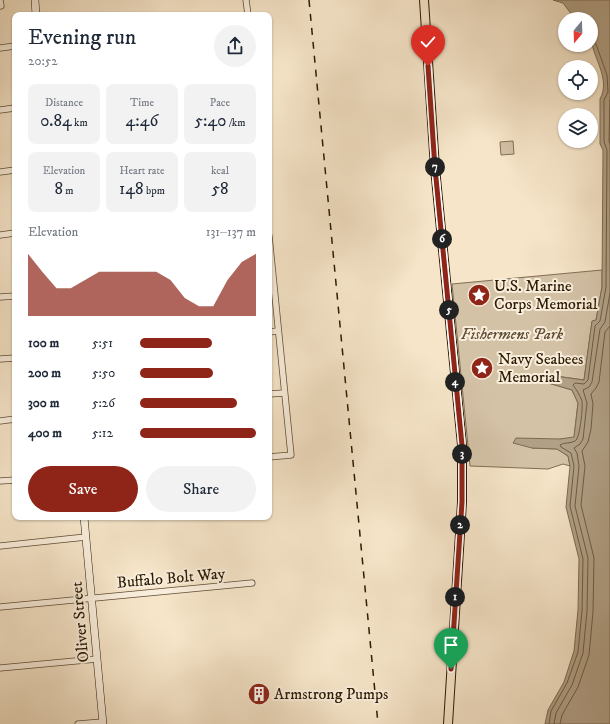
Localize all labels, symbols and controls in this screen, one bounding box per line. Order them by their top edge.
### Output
north arrow [558,12,598,52]
map controls [558,12,598,148]
text: Evening run [28,24,136,51]
button: share [214,25,256,67]
pin [411,25,445,66]
icon: check [417,31,439,53]
text: 20:52 [28,53,58,69]
button: locate [558,60,598,100]
text: Distance [45,96,83,110]
text: Time [130,96,154,110]
text: Pace [210,96,230,110]
button: layers [558,108,598,148]
text: 0.84 [40,110,72,132]
text: 4:46 [126,110,158,132]
text: 5:40 [195,110,226,132]
text: km [72,116,88,130]
text: /km [226,116,245,130]
pin: 7 [425,157,445,177]
text: 7 [432,160,438,174]
text: Elevation [43,164,85,178]
text: Heart rate [119,164,165,178]
text: kcal [211,164,229,178]
text: 8 [54,178,63,200]
text: 148 [119,178,144,200]
text: 58 [212,178,228,200]
text: m [63,184,74,198]
text: bpm [144,184,165,198]
text: Elevation [28,224,78,240]
text: 131–137 m [206,224,256,240]
pin: 6 [432,229,452,249]
text: 6 [439,232,445,246]
place label: U.S. Marine Corps Memorial [494,276,598,314]
place icon: U.S. Marine Corps Memorial [466,282,492,308]
pin: 5 [439,300,459,320]
text: 5 [446,303,452,317]
park label: Fishermens Park [461,324,563,344]
text: 100 m [28,335,59,351]
text: 5:51 [92,335,113,351]
place label: Navy Seabees Memorial [498,349,583,387]
place icon: Navy Seabees Memorial [469,355,495,381]
text: 200 m [28,365,61,381]
text: 5:50 [92,365,115,381]
pin: 4 [445,372,465,392]
text: 4 [452,375,458,389]
text: 300 m [28,395,59,411]
text: 5:26 [92,395,115,411]
text: 400 m [28,425,62,441]
text: 5:12 [92,425,113,441]
pin: 3 [452,444,472,464]
text: 3 [460,447,464,461]
button: Save [28,466,138,512]
button: Share [146,466,256,512]
pin: 2 [450,515,470,535]
text: 2 [457,518,463,532]
street label: Buffalo Bolt Way [116,563,226,593]
street label: Oliver Street [67,581,93,663]
pin: 1 [445,587,465,607]
text: 1 [453,590,457,604]
pin [434,628,468,669]
icon: arrive [440,634,462,656]
building icon: Armstrong Pumps [246,681,272,707]
place label: Armstrong Pumps [274,684,388,704]

